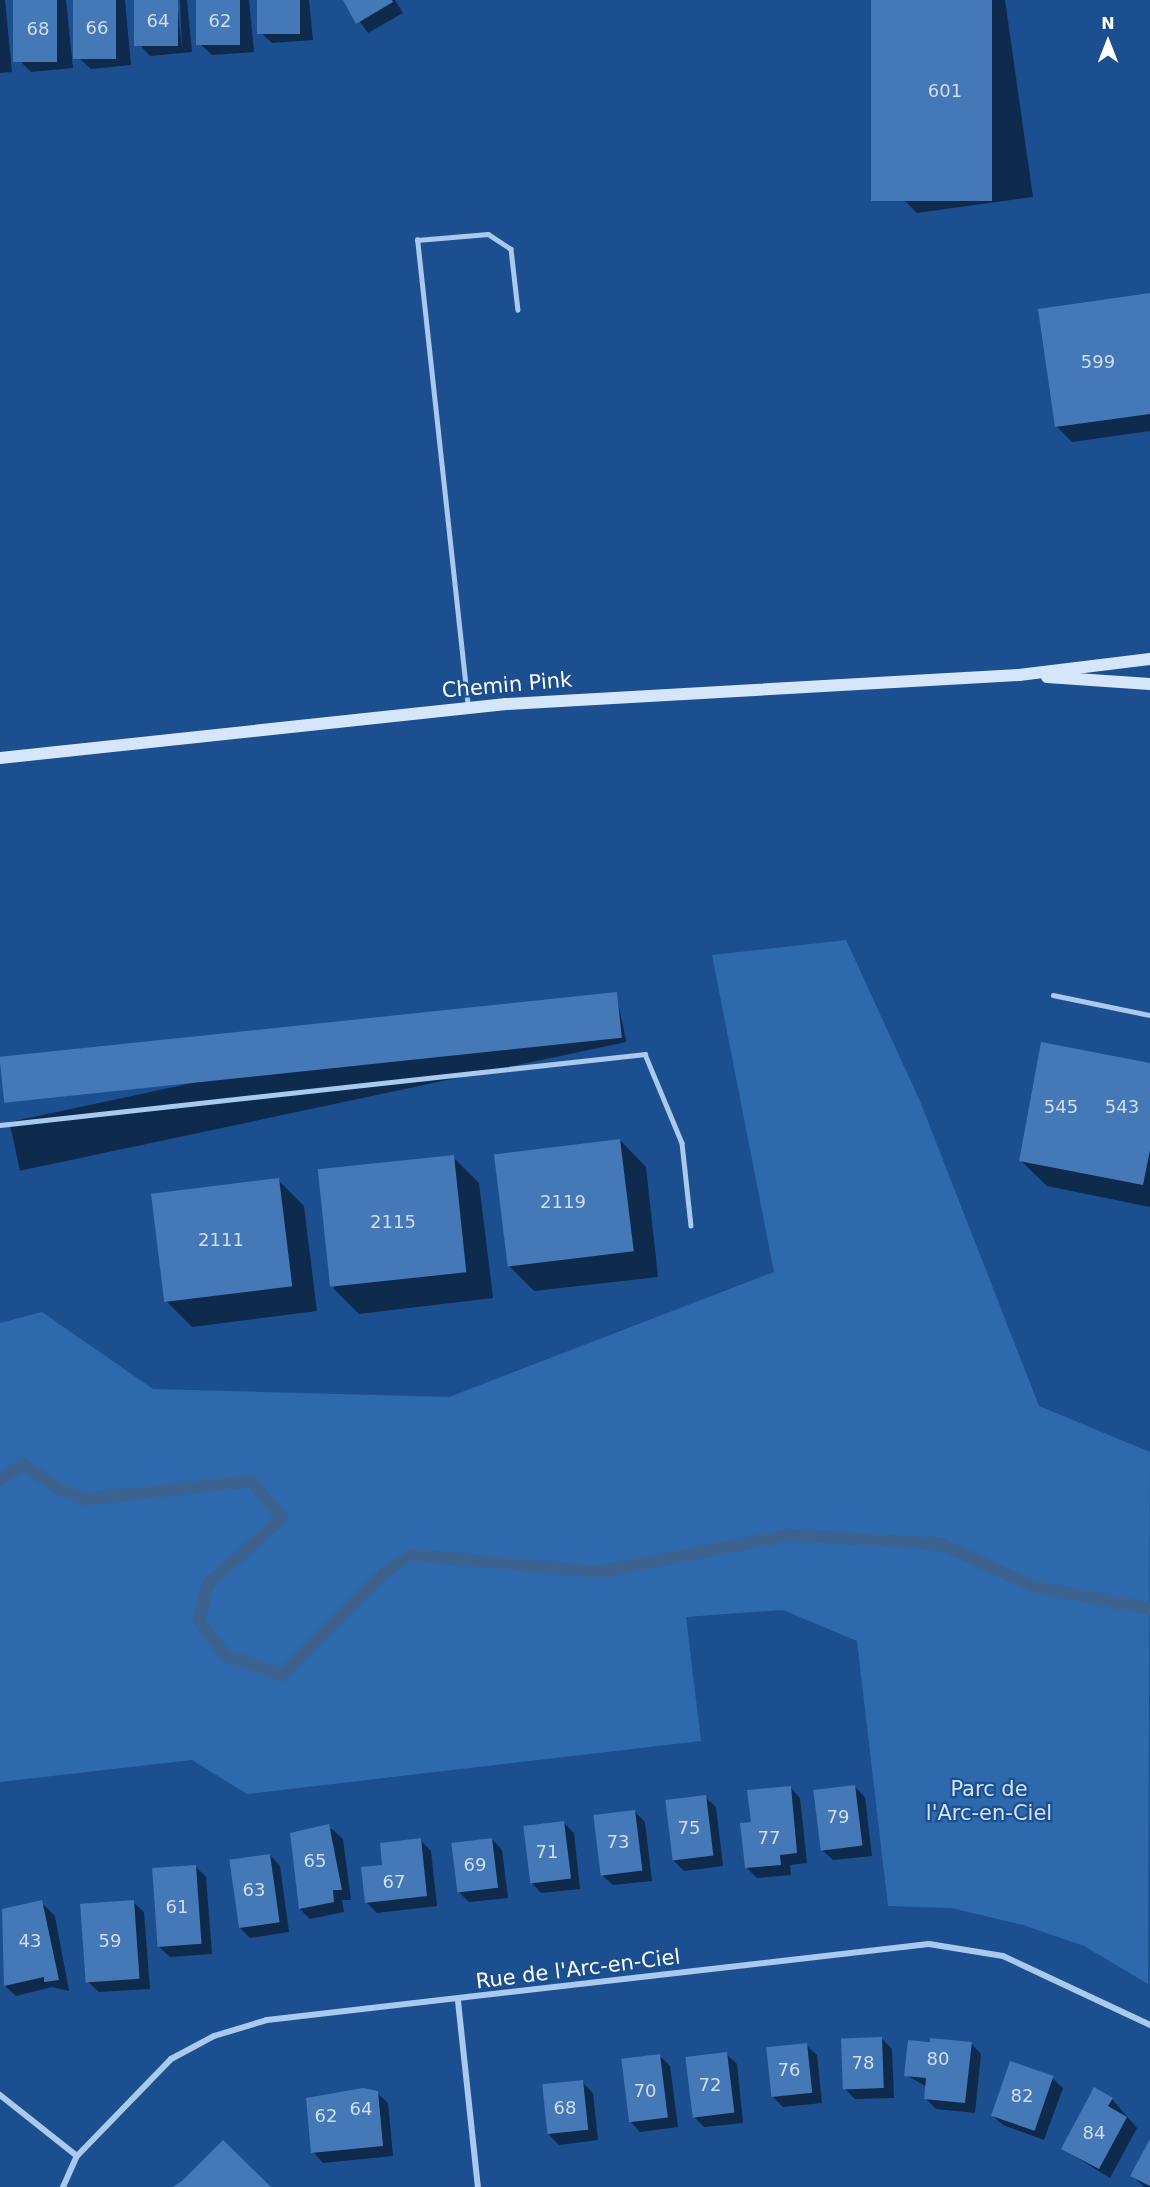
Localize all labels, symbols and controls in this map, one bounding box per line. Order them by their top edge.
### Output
house number: 64 [147,10,169,32]
house number: 62 [209,10,231,32]
north arrow [1078,12,1138,72]
text: N [1101,14,1115,33]
house number: 66 [86,17,108,39]
house number: 68 [27,18,49,40]
house number: 601 [928,80,962,102]
house number: 599 [1081,351,1115,373]
street label: Chemin Pink [441,667,573,703]
house number: 545 [1044,1096,1078,1118]
house number: 543 [1105,1096,1139,1118]
house number: 2119 [540,1191,586,1213]
house number: 2115 [370,1211,416,1233]
house number: 2111 [198,1229,244,1251]
park label: Parc de l'Arc-en-Ciel [926,1776,1052,1826]
house number: 79 [827,1806,849,1828]
house number: 75 [678,1817,700,1839]
house number: 77 [758,1827,780,1849]
house number: 73 [607,1831,629,1853]
house number: 71 [536,1841,558,1863]
house number: 65 [304,1850,326,1872]
house number: 69 [464,1854,486,1876]
house number: 67 [383,1871,405,1893]
house number: 63 [243,1879,265,1901]
house number: 61 [166,1896,188,1918]
house number: 43 [19,1930,41,1952]
house number: 59 [99,1930,121,1952]
street label: Rue de l'Arc-en-Ciel [474,1944,682,1994]
house number: 80 [927,2048,949,2070]
house number: 78 [852,2052,874,2074]
house number: 76 [778,2059,800,2081]
house number: 72 [699,2074,721,2096]
house number: 70 [634,2080,656,2102]
house number: 82 [1011,2085,1033,2107]
house number: 68 [554,2097,576,2119]
house number: 64 [350,2098,372,2120]
house number: 62 [315,2105,337,2127]
house number: 84 [1083,2122,1105,2144]

